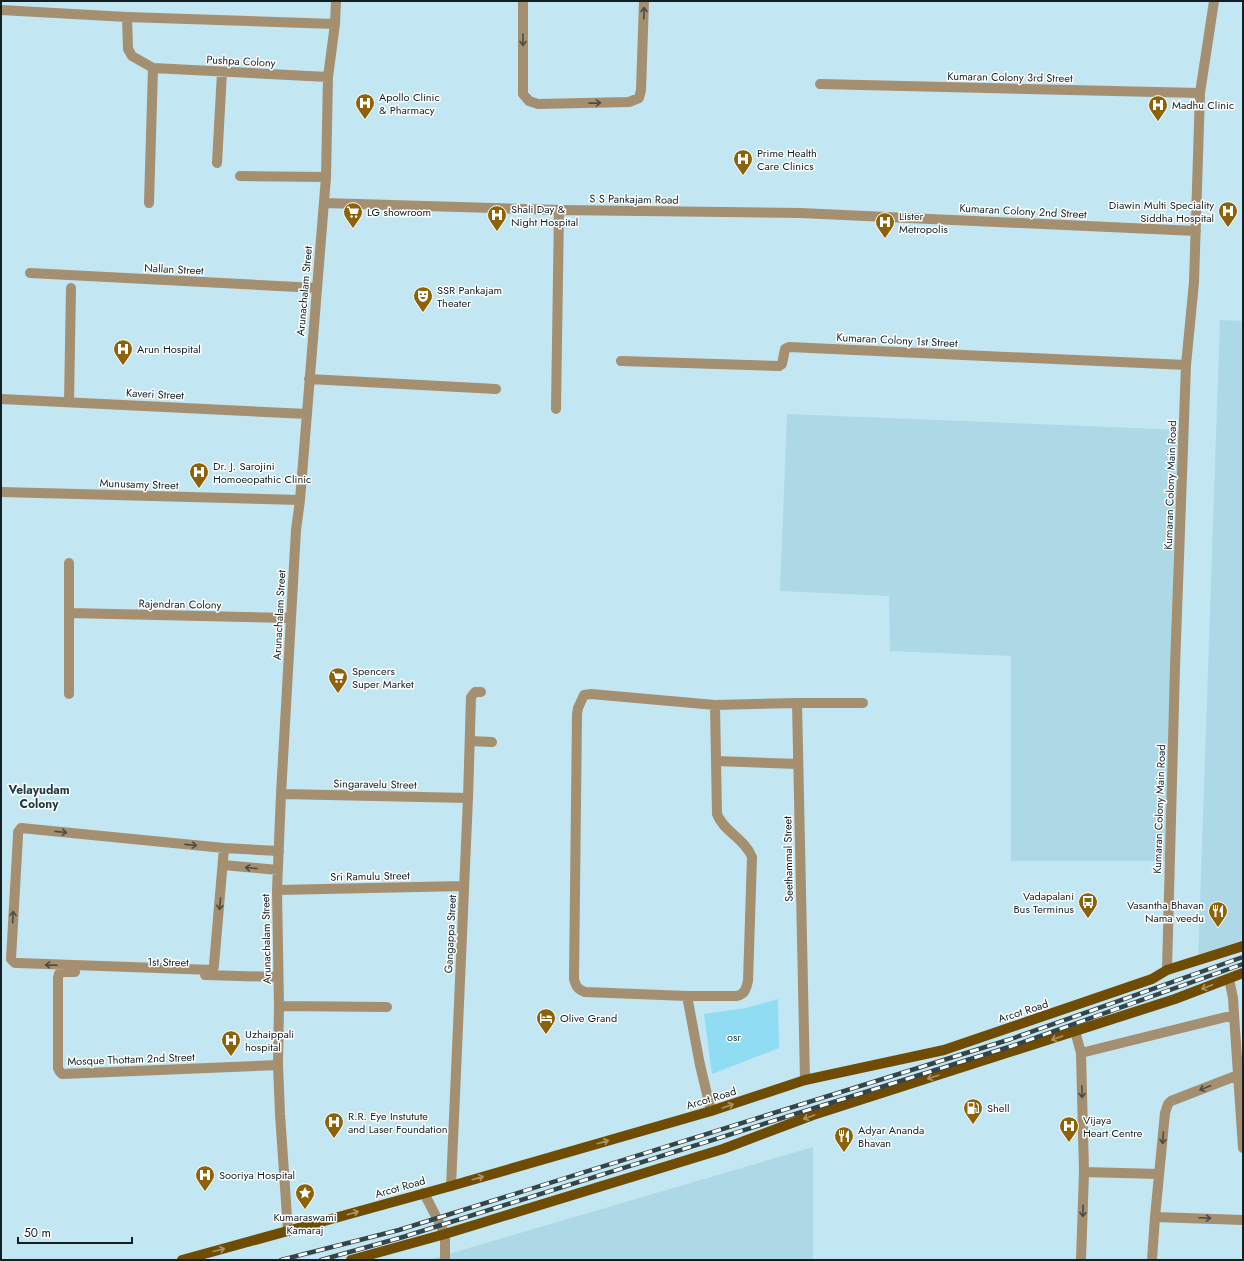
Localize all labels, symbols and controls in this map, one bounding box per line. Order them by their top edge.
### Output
one-way arrow [640,7,648,20]
one-way arrow [519,33,527,46]
street label: Pushpa Colony [206,51,276,71]
street label: Kumaran Colony 3rd Street [947,68,1073,86]
place label: Apollo Clinic & Pharmacy [379,89,440,118]
hospital icon: Apollo Clinic & Pharmacy [354,92,376,120]
hospital icon: Madhu Clinic [1147,94,1169,122]
place label: Madhu Clinic [1172,97,1234,113]
one-way arrow [588,99,601,107]
place label: Prime Health Care Clinics [757,145,817,174]
hospital icon: Prime Health Care Clinics [732,148,754,176]
street label: S S Pankajam Road [589,190,679,208]
place label: Diawin Multi Speciality Siddha Hospital [1109,197,1214,226]
street label: Kumaran Colony 2nd Street [959,200,1087,222]
hospital icon: Diawin Multi Speciality Siddha Hospital [1217,200,1239,228]
supermarket icon: LG showroom [342,201,364,229]
place label: Shali Day & Night Hospital [511,201,578,230]
place label: LG showroom [367,204,431,220]
hospital icon: Shali Day & Night Hospital [486,204,508,232]
place label: Lister Metropolis [899,208,948,237]
hospital icon: Lister Metropolis [874,211,896,239]
street label: Arunachalam Street [292,245,316,337]
street label: Nallan Street [144,259,204,279]
place label: SSR Pankajam Theater [437,282,502,311]
theatre icon: SSR Pankajam Theater [412,285,434,313]
street label: Kumaran Colony 1st Street [836,329,958,351]
hospital icon: Arun Hospital [112,338,134,366]
place label: Arun Hospital [137,341,201,357]
street label: Kaveri Street [126,384,185,404]
street label: Kumaran Colony Main Road [1160,420,1180,550]
place label: Dr. J. Sarojini Homoeopathic Clinic [213,458,311,487]
hospital icon: Dr. J. Sarojini Homoeopathic Clinic [188,461,210,489]
street label: Munusamy Street [99,475,179,493]
street label: Arunachalam Street [269,569,289,660]
street label: Rajendran Colony [139,595,222,613]
place label: Spencers Super Market [352,663,414,692]
supermarket icon: Spencers Super Market [327,666,349,694]
street label: Kumaran Colony Main Road [1149,744,1169,874]
street label: Singaravelu Street [333,775,417,793]
district label: Velayudam Colony [7,781,70,813]
street label: Seethammal Street [779,816,797,902]
one-way arrow [54,828,67,836]
one-way arrow [184,841,197,849]
one-way arrow [245,864,258,871]
street label: Sri Ramulu Street [330,867,410,885]
place label: Vadapalani Bus Terminus [1013,888,1075,917]
bus stop icon: Vadapalani Bus Terminus [1077,891,1099,919]
street label: Arunachalam Street [257,893,275,984]
street label: Gangappa Street [440,894,460,974]
one-way arrow [216,897,223,910]
place label: Vasantha Bhavan Nama veedu [1127,897,1204,926]
restaurant icon: Vasantha Bhavan Nama veedu [1207,900,1229,928]
one-way arrow [10,911,17,924]
street label: 1st Street [147,954,189,970]
one-way arrow [45,961,58,968]
one-way arrow [1201,984,1213,992]
street label: Arcot Road [996,995,1050,1027]
hotel icon: Olive Grand [535,1007,557,1035]
place label: Olive Grand [560,1010,617,1026]
place label: Uzhaippali hospital [245,1026,294,1055]
hospital icon: Uzhaippali hospital [220,1029,242,1057]
park label: osr [727,1029,741,1045]
one-way arrow [1051,1034,1063,1042]
street label: Mosque Thottam 2nd Street [67,1049,195,1069]
one-way arrow [927,1074,940,1081]
street label: Arcot Road [684,1083,738,1113]
one-way arrow [1078,1085,1086,1098]
one-way arrow [1199,1085,1211,1092]
fuel station icon: Shell [962,1097,984,1125]
place label: Shell [987,1100,1010,1116]
one-way arrow [721,1102,734,1109]
place label: R.R. Eye Instutute and Laser Foundation [348,1108,448,1137]
hospital icon: R.R. Eye Instutute and Laser Foundation [323,1111,345,1139]
place label: Vijaya Heart Centre [1083,1112,1143,1141]
one-way arrow [804,1113,816,1121]
hospital icon: Vijaya Heart Centre [1058,1115,1080,1143]
place label: Adyar Ananda Bhavan [858,1122,924,1151]
restaurant icon: Adyar Ananda Bhavan [833,1125,855,1153]
one-way arrow [1159,1131,1166,1144]
one-way arrow [596,1138,609,1145]
hospital icon: Sooriya Hospital [194,1164,216,1192]
place label: Sooriya Hospital [219,1167,295,1183]
street label: Arcot Road [373,1172,427,1202]
one-way arrow [471,1174,484,1181]
place icon: Kumaraswami Kamaraj [294,1182,316,1210]
one-way arrow [1079,1204,1086,1217]
place label: Kumaraswami Kamaraj [273,1209,337,1238]
one-way arrow [346,1209,359,1216]
one-way arrow [1198,1215,1211,1222]
scale bar [18,1219,132,1245]
text: 50 m [24,1224,51,1242]
one-way arrow [213,1246,226,1253]

